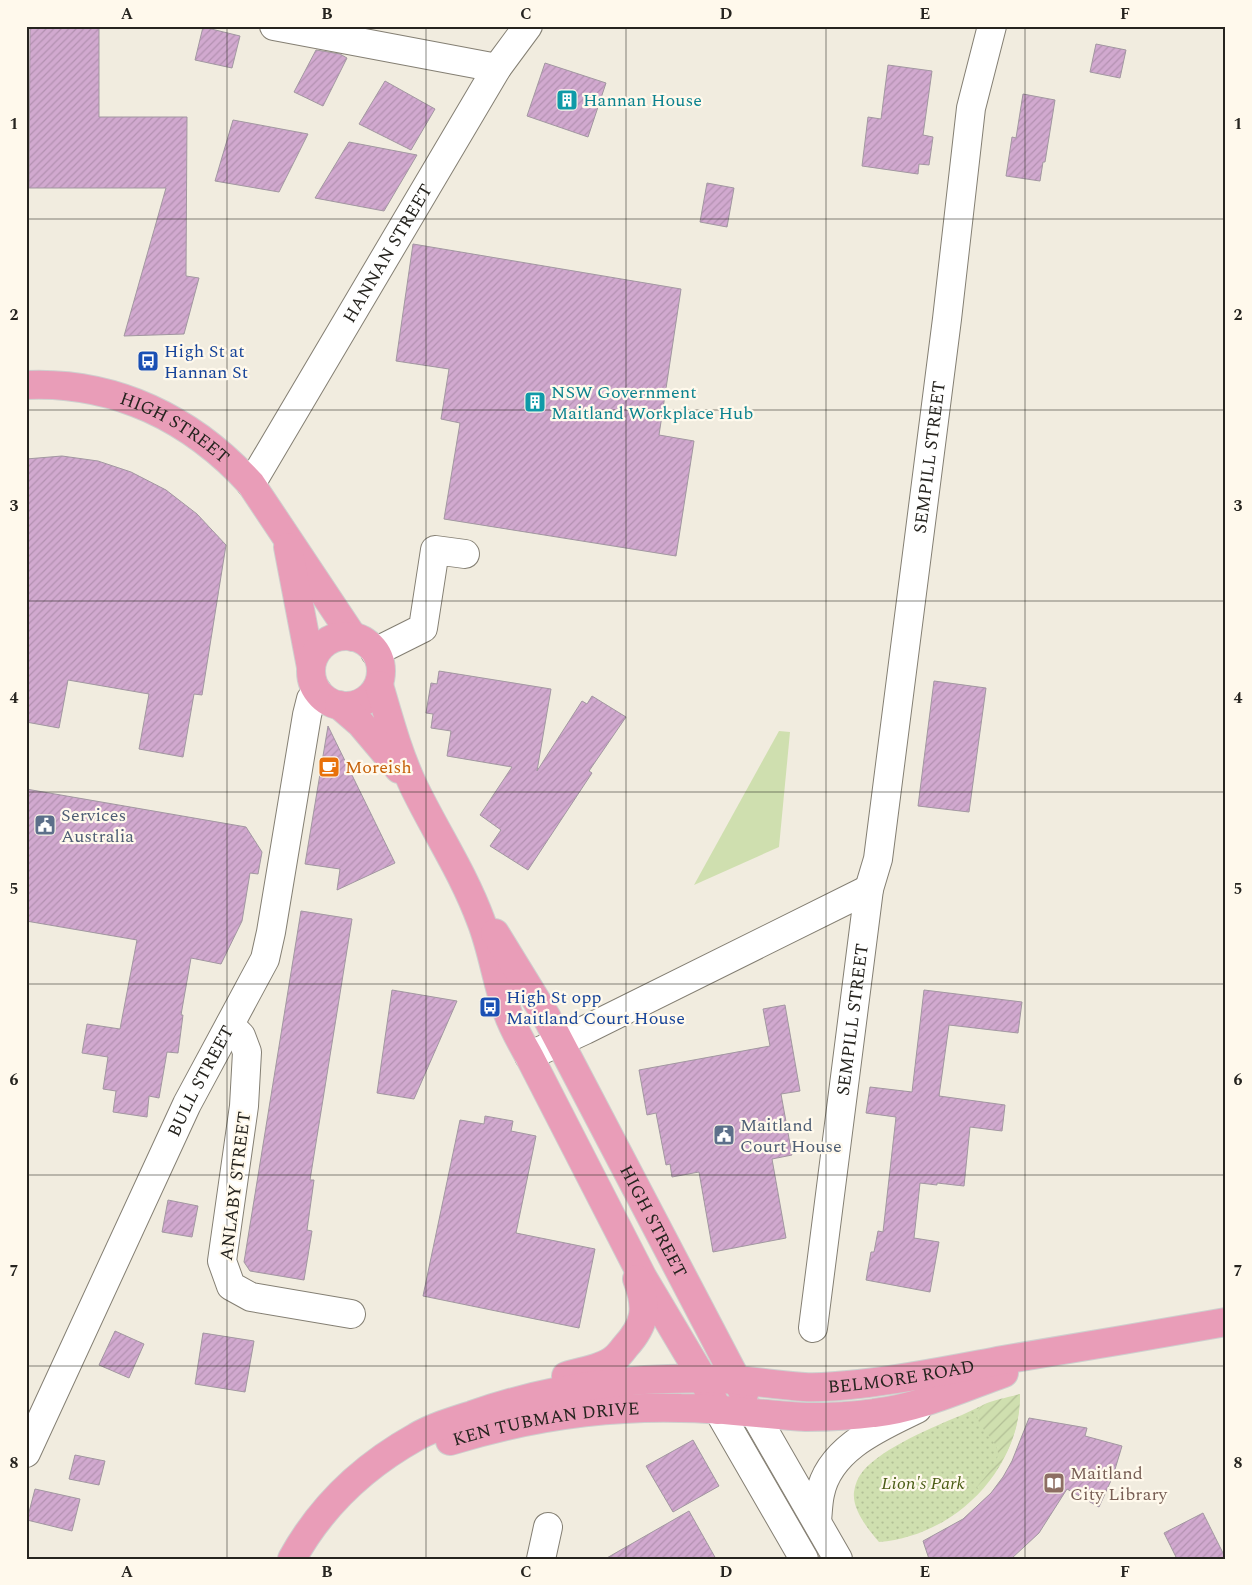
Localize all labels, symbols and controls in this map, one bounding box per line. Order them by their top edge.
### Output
text: A [121,2,134,26]
text: B [321,2,333,26]
text: C [520,2,532,26]
text: D [720,2,733,26]
text: E [920,2,930,26]
text: F [1120,2,1130,26]
place label: Hannan House [583,87,702,114]
building icon: Hannan House [555,88,579,112]
text: 1 [10,112,18,136]
text: 1 [1234,112,1242,136]
street label: HANNAN STREET [336,179,440,328]
text: 2 [10,303,19,327]
text: 2 [1234,303,1243,327]
place label: High St at Hannan St [164,338,248,386]
bus stop icon: High St at Hannan St [136,349,160,373]
place label: NSW Government Maitland Workplace Hub [551,379,753,427]
street label: SEMPILL STREET [907,379,953,535]
street label: HIGH STREET [116,385,235,470]
building icon: NSW Government Maitland Workplace Hub [523,390,547,414]
text: 3 [10,494,19,518]
text: 3 [1234,494,1243,518]
text: 4 [10,686,19,710]
text: 4 [1234,686,1243,710]
place label: Moreish [345,754,412,781]
cafe icon: Moreish [317,755,341,779]
place label: Services Australia [61,802,134,850]
public building icon: Services Australia [33,813,57,837]
text: 5 [10,877,18,901]
text: 5 [1234,877,1242,901]
street label: SEMPILL STREET [830,942,876,1097]
place label: High St opp Maitland Court House [506,984,685,1032]
bus stop icon: High St opp Maitland Court House [478,995,502,1019]
street label: BULL STREET [161,1020,241,1141]
text: 6 [10,1068,19,1092]
text: 6 [1234,1068,1243,1092]
street label: ANLABY STREET [213,1110,258,1262]
place label: Maitland Court House [740,1112,842,1160]
public building icon: Maitland Court House [712,1123,736,1147]
street label: HIGH STREET [612,1160,694,1282]
text: 7 [10,1259,19,1283]
text: 7 [1234,1259,1243,1283]
street label: BELMORE ROAD [827,1353,977,1401]
street label: KEN TUBMAN DRIVE [449,1395,640,1454]
text: 8 [10,1451,19,1475]
text: 8 [1234,1451,1243,1475]
place label: Maitland City Library [1070,1460,1169,1508]
park label: Lion's Park [881,1470,965,1497]
library icon: Maitland City Library [1042,1471,1066,1495]
text: A [121,1560,134,1584]
text: B [321,1560,333,1584]
text: C [520,1560,532,1584]
text: D [720,1560,733,1584]
text: E [920,1560,930,1584]
text: F [1120,1560,1130,1584]

